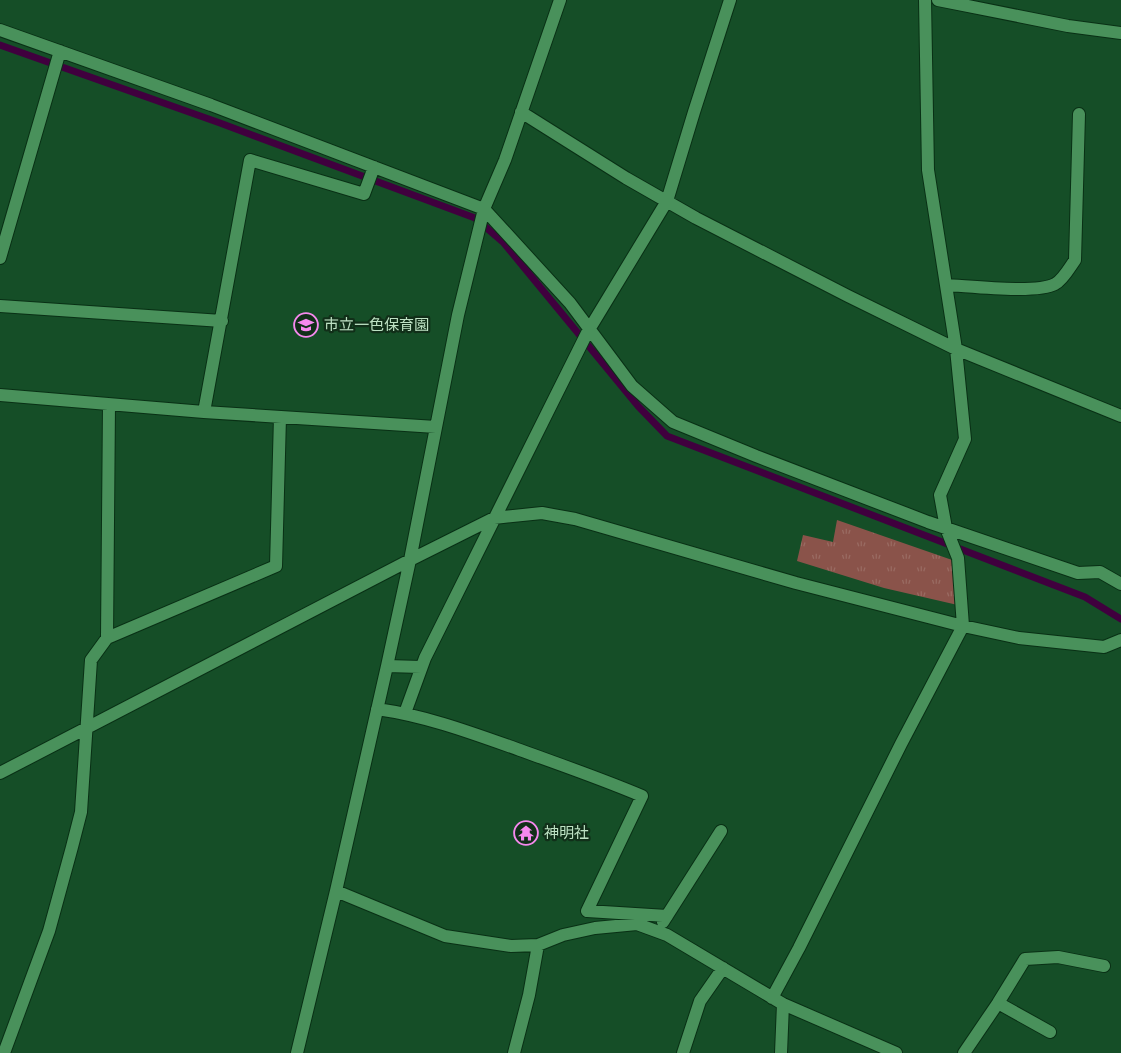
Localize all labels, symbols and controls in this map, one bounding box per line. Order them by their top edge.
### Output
school or university icon: 市立一色保育園 [293,312,319,338]
place label: 市立一色保育園 [324,315,429,335]
temple icon: 神明社 [513,820,539,846]
place label: 神明社 [544,823,589,843]

